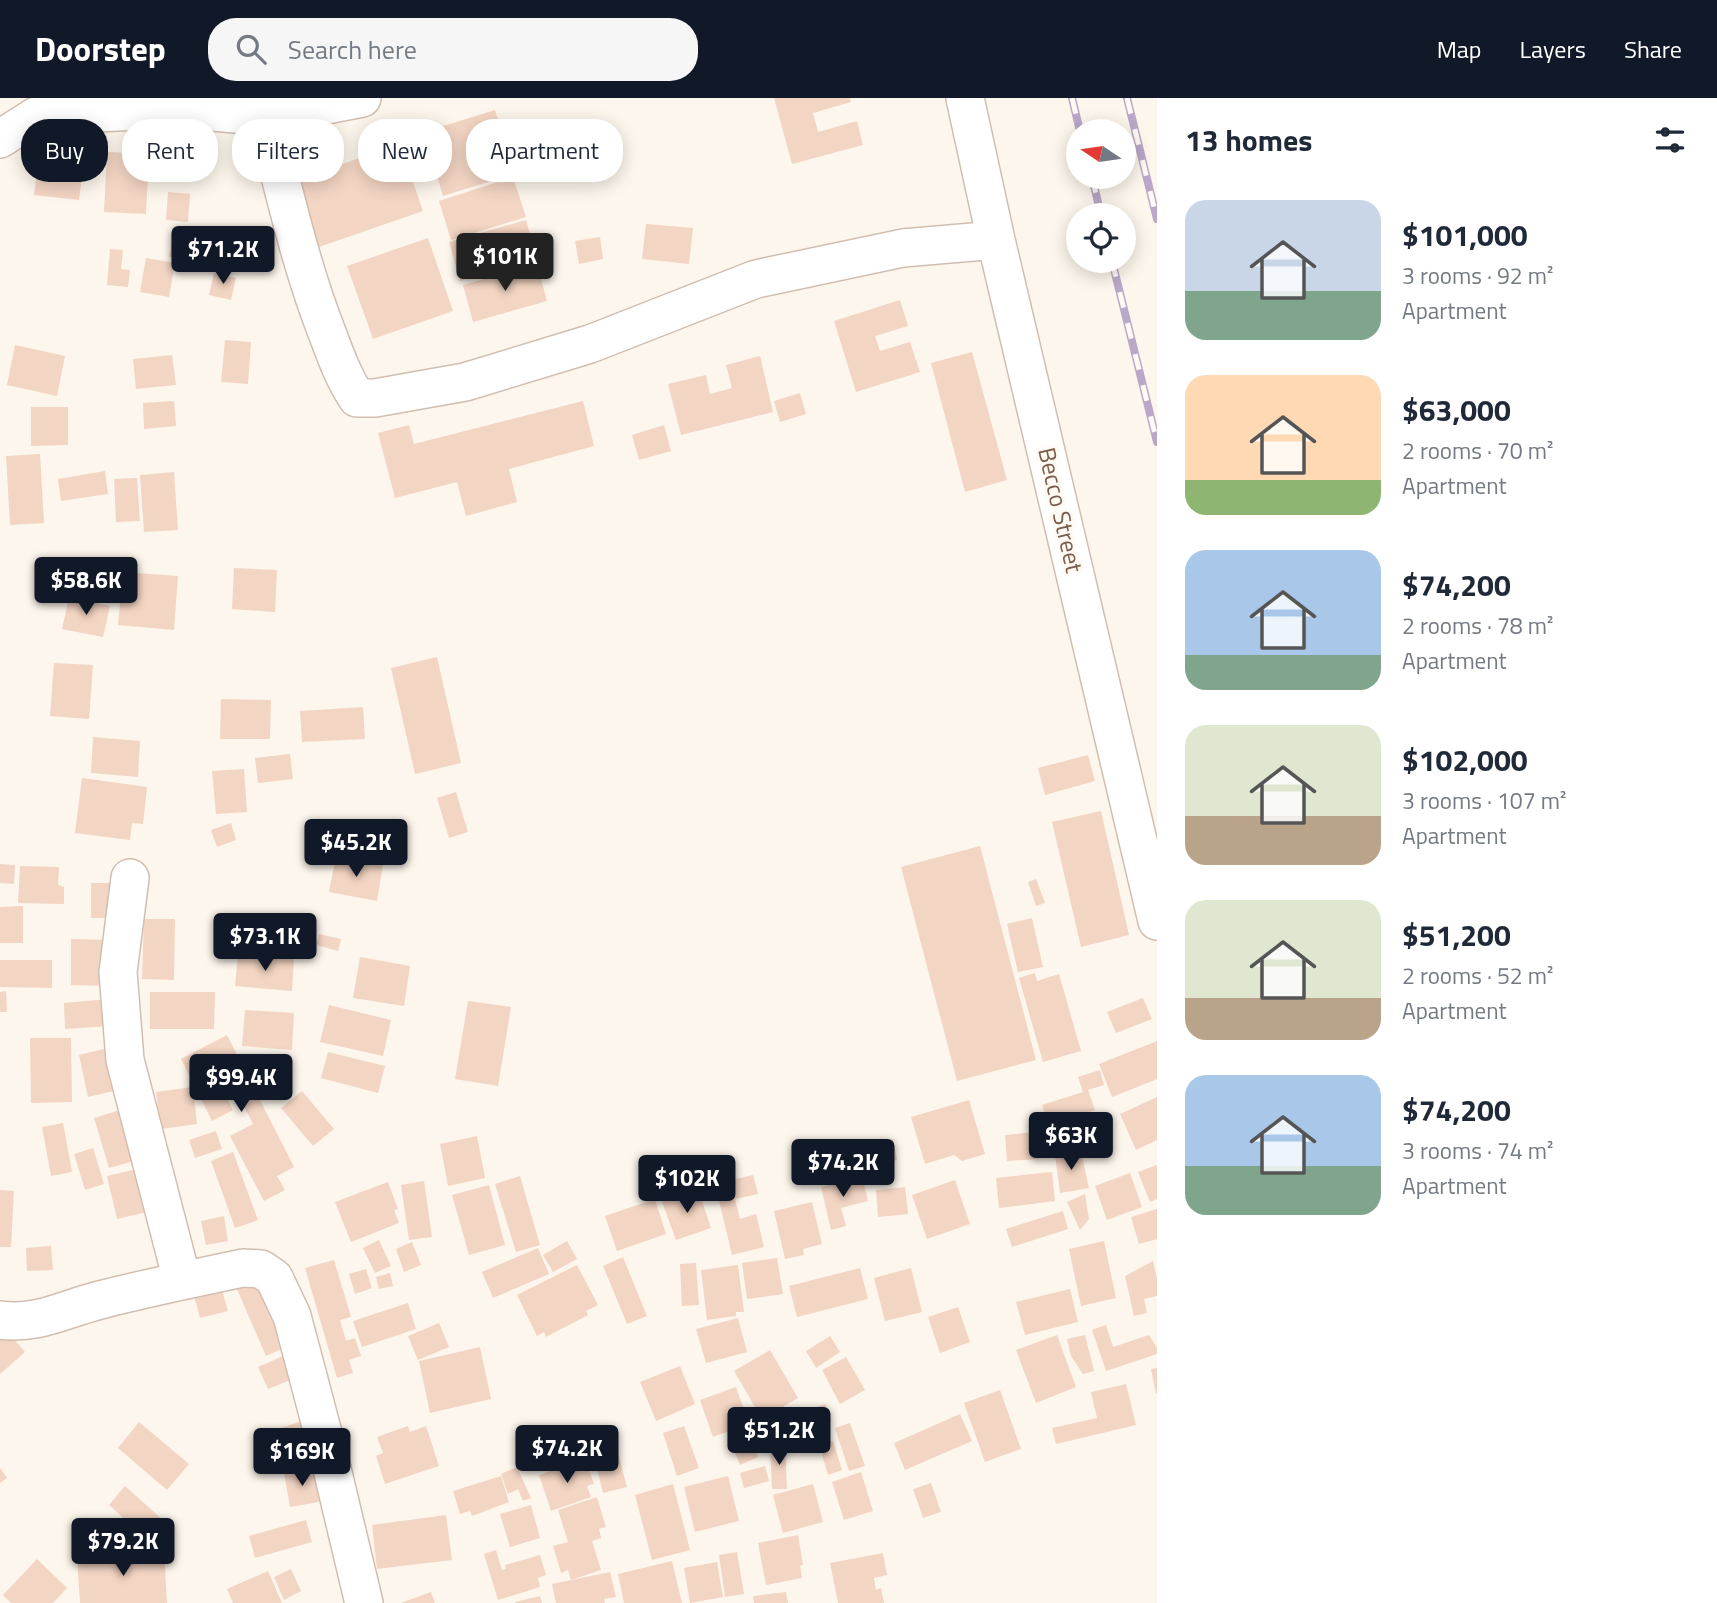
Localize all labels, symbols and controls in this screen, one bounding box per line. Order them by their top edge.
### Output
search box [208,18,698,81]
text: Doorstep [35,24,166,74]
icon: search [232,30,270,68]
text: Search here [288,30,417,69]
text: Map [1437,31,1482,67]
text: Layers [1520,31,1586,67]
text: Share [1624,31,1682,67]
text: 13 homes [1185,117,1312,163]
chip: Buy [21,119,108,182]
chip: Rent [122,119,218,182]
chip: Filters [232,119,344,182]
chip: New [358,119,452,182]
chip: Apartment [466,119,623,182]
north arrow [1066,119,1136,189]
map controls [1066,119,1136,273]
icon: filters [1651,121,1689,159]
button: locate [1066,203,1136,273]
text: $101,000 [1402,212,1528,258]
pin: $71.2K [166,226,280,286]
icon: home [1241,228,1325,312]
text: $71.2K [187,231,259,266]
pin: $101K [456,234,554,293]
text: $101K [472,238,538,273]
text: 3 rooms · 92 m² [1402,258,1553,293]
text: Apartment [1402,293,1507,328]
text: $63,000 [1402,387,1511,433]
icon: home [1241,403,1325,487]
text: 2 rooms · 70 m² [1402,433,1553,468]
street label: Becco Street [1029,444,1093,576]
text: Apartment [1402,468,1507,503]
pin: $58.6K [29,558,143,617]
text: $58.6K [50,562,122,597]
text: $74,200 [1402,562,1511,608]
icon: home [1241,578,1325,662]
text: 2 rooms · 78 m² [1402,608,1553,643]
text: Apartment [1402,643,1507,678]
text: $102,000 [1402,737,1528,783]
icon: home [1241,753,1325,837]
text: 3 rooms · 107 m² [1402,783,1566,818]
text: Apartment [1402,818,1507,853]
pin: $45.2K [299,820,413,879]
text: $45.2K [320,824,392,859]
text: $51,200 [1402,912,1511,958]
pin: $73.1K [208,914,322,973]
text: $73.1K [229,918,301,953]
icon: home [1241,928,1325,1012]
text: 2 rooms · 52 m² [1402,958,1553,993]
text: Apartment [1402,993,1507,1028]
pin: $99.4K [184,1054,298,1114]
text: $99.4K [205,1059,277,1094]
text: $74,200 [1402,1087,1511,1133]
icon: home [1241,1103,1325,1187]
pin: $63K [1030,1112,1112,1172]
text: $63K [1045,1117,1097,1152]
text: 3 rooms · 74 m² [1402,1133,1553,1168]
pin: $74.2K [786,1140,900,1199]
text: $74.2K [807,1144,879,1179]
pin: $102K [638,1156,736,1215]
text: $102K [654,1160,720,1195]
text: Apartment [1402,1168,1507,1203]
pin: $51.2K [722,1408,836,1467]
text: $51.2K [743,1412,815,1447]
pin: $74.2K [510,1426,624,1485]
pin: $169K [253,1428,351,1488]
text: $74.2K [531,1430,603,1465]
text: $169K [269,1433,335,1468]
pin: $79.2K [66,1518,180,1578]
text: $79.2K [87,1523,159,1558]

